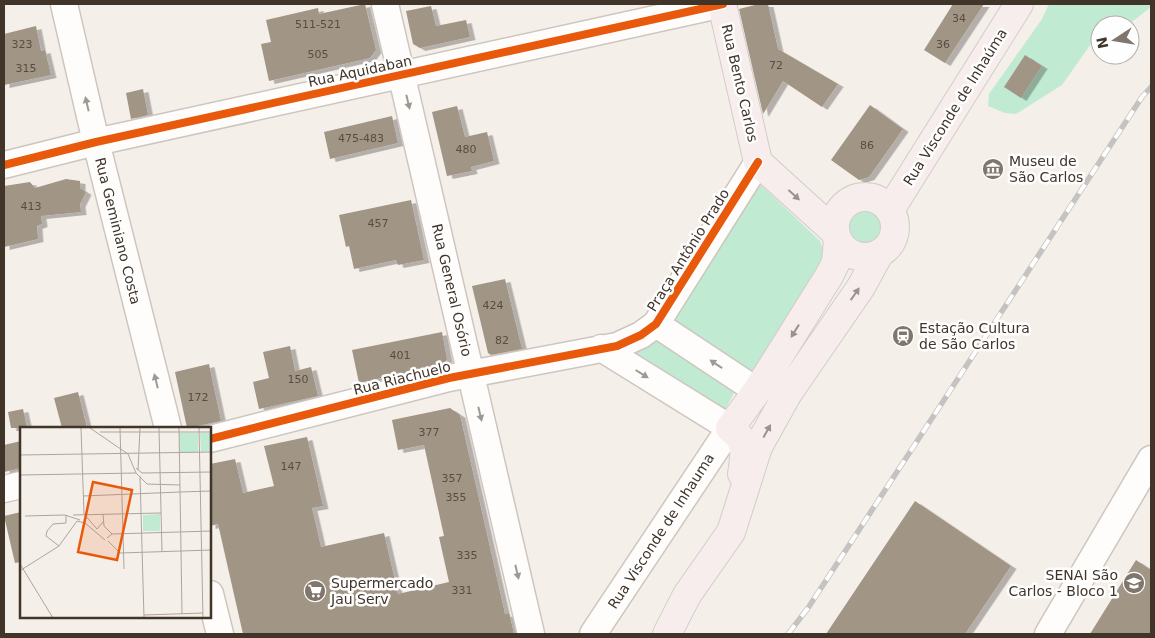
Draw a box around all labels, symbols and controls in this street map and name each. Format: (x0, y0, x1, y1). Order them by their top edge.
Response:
house number: 34 (952, 12, 966, 25)
north arrow (1090, 15, 1140, 65)
house number: 511-521 (295, 18, 341, 31)
street label: Rua Bento Carlos (719, 23, 761, 143)
street label: Rua Visconde de Inhaúma (900, 26, 1010, 188)
text: N (1093, 35, 1111, 50)
house number: 323 (12, 38, 33, 51)
house number: 36 (936, 38, 950, 51)
house number: 505 (308, 48, 329, 61)
street label: Rua Aquidaban (307, 52, 413, 90)
house number: 72 (769, 59, 783, 72)
house number: 315 (16, 62, 37, 75)
one-way arrow (404, 95, 412, 110)
one-way arrow (83, 97, 91, 112)
house number: 475-483 (338, 132, 384, 145)
house number: 86 (860, 139, 874, 152)
house number: 480 (456, 143, 477, 156)
place label: Museu de São Carlos (1009, 153, 1083, 185)
street label: Rua Geminiano Costa (92, 156, 144, 306)
museum icon: Museu de São Carlos (981, 157, 1005, 181)
street label: Praça Antônio Prado (644, 186, 732, 314)
one-way arrow (788, 189, 800, 201)
house number: 413 (21, 200, 42, 213)
house number: 457 (368, 217, 389, 230)
street label: Rua General Osório (429, 222, 475, 358)
one-way arrow (850, 288, 860, 301)
house number: 424 (483, 299, 504, 312)
place label: Estação Cultura de São Carlos (919, 320, 1030, 352)
one-way arrow (790, 324, 799, 337)
station icon: Estação Cultura de São Carlos (891, 324, 915, 348)
house number: 82 (495, 334, 509, 347)
house number: 401 (390, 349, 411, 362)
street label: Rua Riachuelo (352, 358, 452, 398)
one-way arrow (710, 359, 723, 369)
one-way arrow (636, 369, 649, 378)
one-way arrow (152, 373, 160, 388)
house number: 150 (288, 373, 309, 386)
house number: 172 (188, 391, 209, 404)
one-way arrow (476, 407, 484, 422)
one-way arrow (763, 423, 771, 438)
house number: 377 (419, 426, 440, 439)
inset map (20, 427, 211, 618)
street label: Rua Visconde de Inhauma (605, 450, 717, 612)
house number: 147 (281, 460, 302, 473)
house number: 357 (442, 472, 463, 485)
house number: 355 (446, 491, 467, 504)
house number: 335 (457, 549, 478, 562)
one-way arrow (513, 565, 521, 580)
place label: SENAI São Carlos - Bloco 1 (1009, 567, 1118, 599)
school or university icon: SENAI São Carlos - Bloco 1 (1122, 571, 1146, 595)
place label: Supermercado Jau Serv (330, 575, 433, 607)
supermarket icon: Supermercado Jau Serv (303, 579, 327, 603)
house number: 331 (452, 584, 473, 597)

